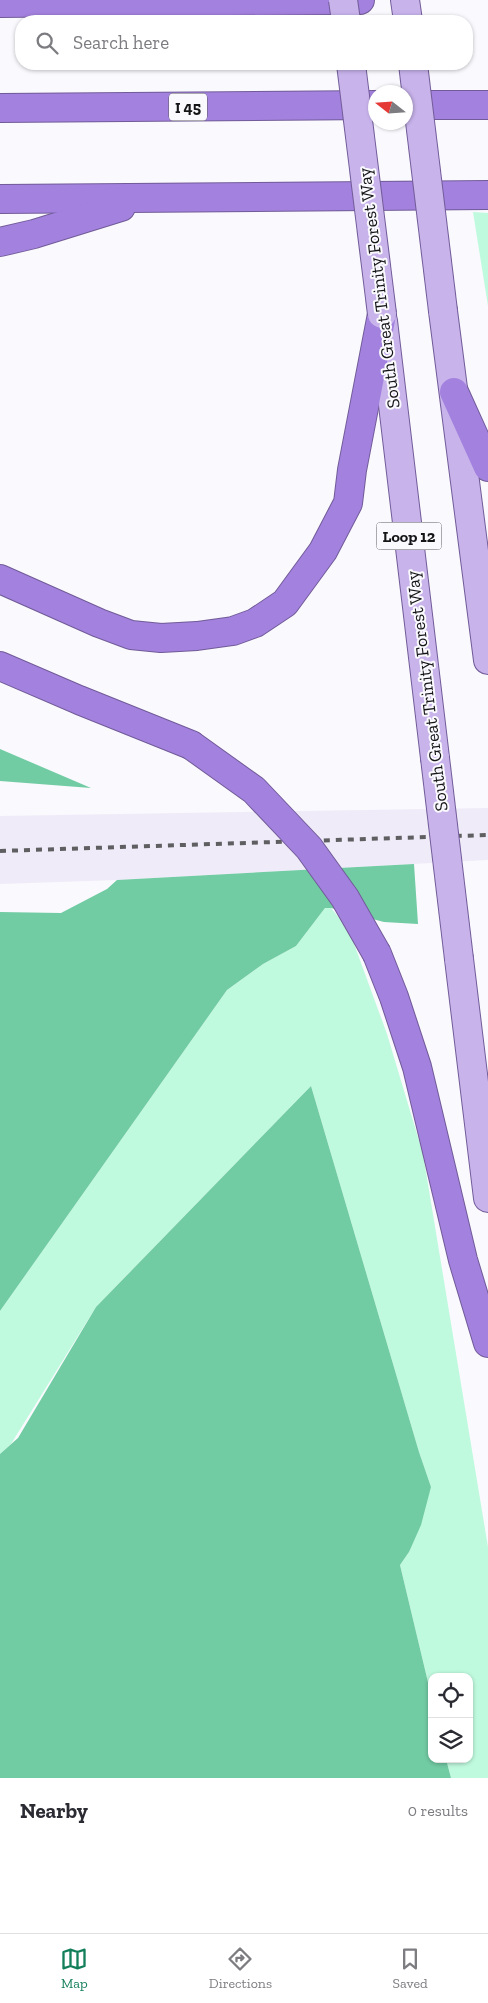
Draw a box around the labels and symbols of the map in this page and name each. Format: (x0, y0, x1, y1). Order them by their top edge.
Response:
north arrow (368, 85, 413, 130)
road number: I 45 (169, 94, 207, 120)
street label: South Great Trinity Forest Way (353, 166, 405, 409)
road number: Loop 12 (376, 522, 442, 550)
street label: South Great Trinity Forest Way (401, 569, 453, 812)

